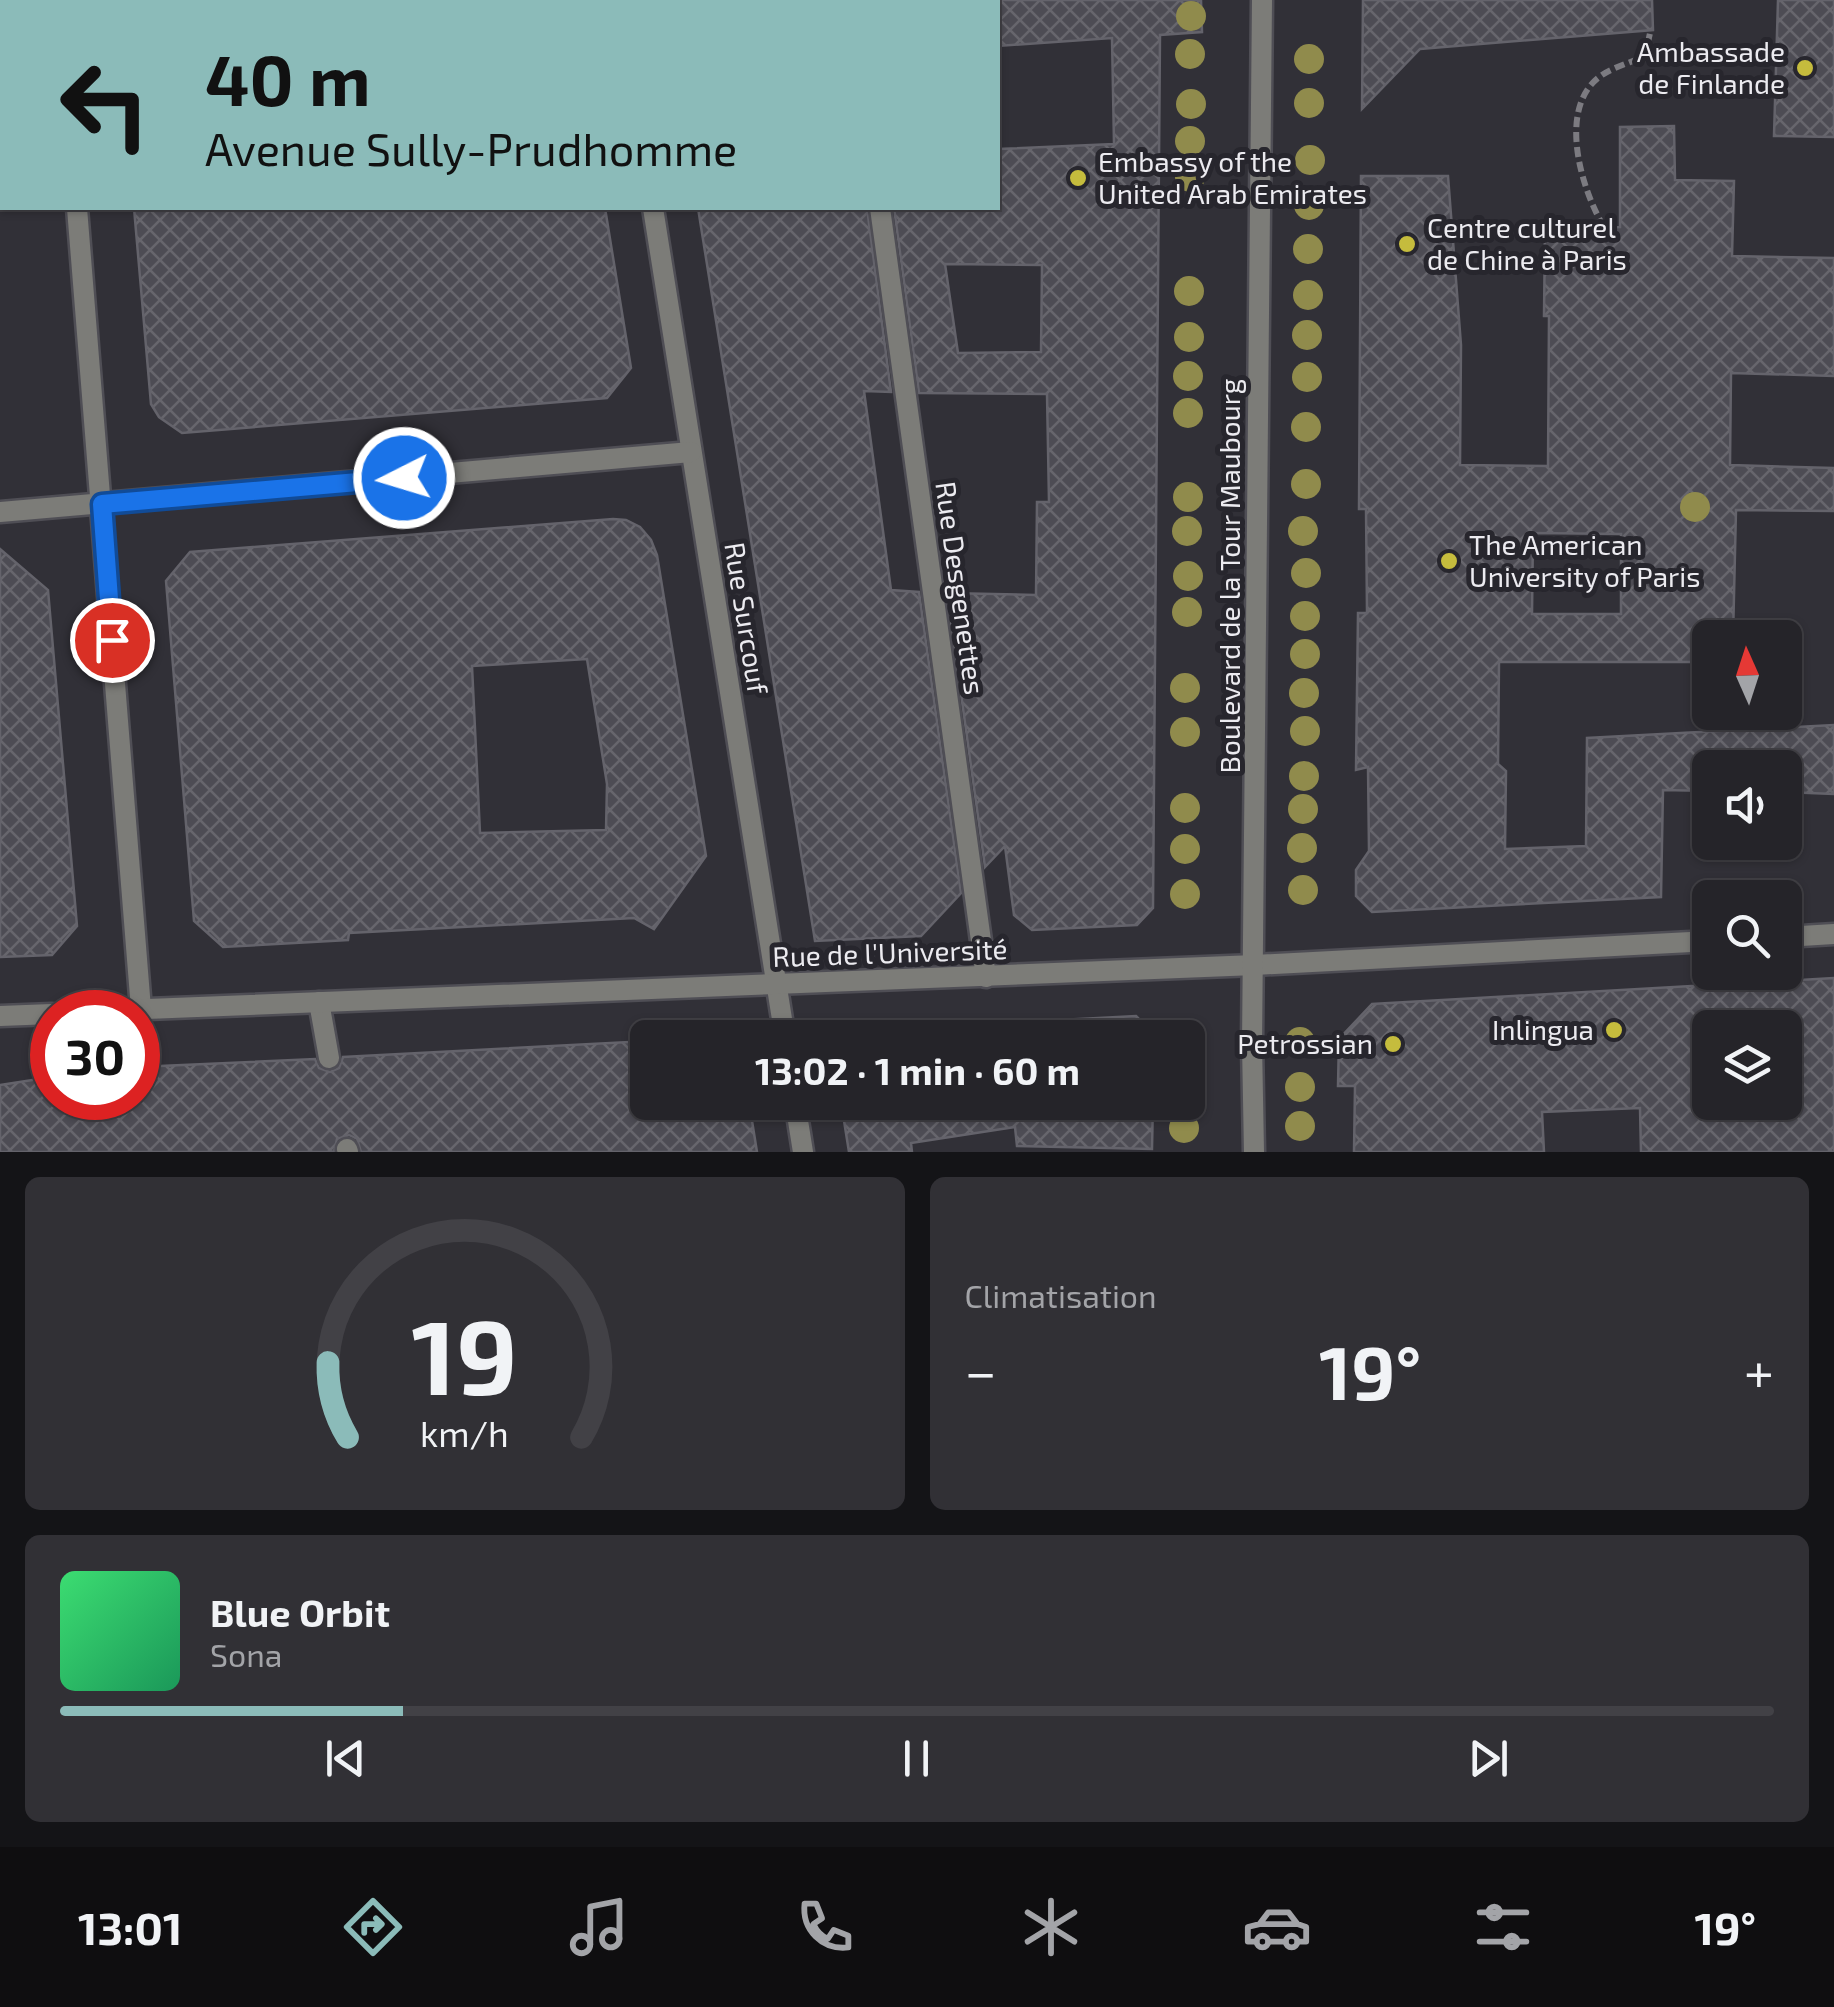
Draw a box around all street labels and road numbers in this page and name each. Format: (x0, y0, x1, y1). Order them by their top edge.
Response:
street label: Boulevard de la Tour Maubourg (1212, 378, 1246, 773)
street label: Rue Desgenettes (929, 479, 993, 697)
street label: Rue Surcouf (718, 540, 776, 697)
street label: Rue de l'Université (772, 931, 1008, 973)

